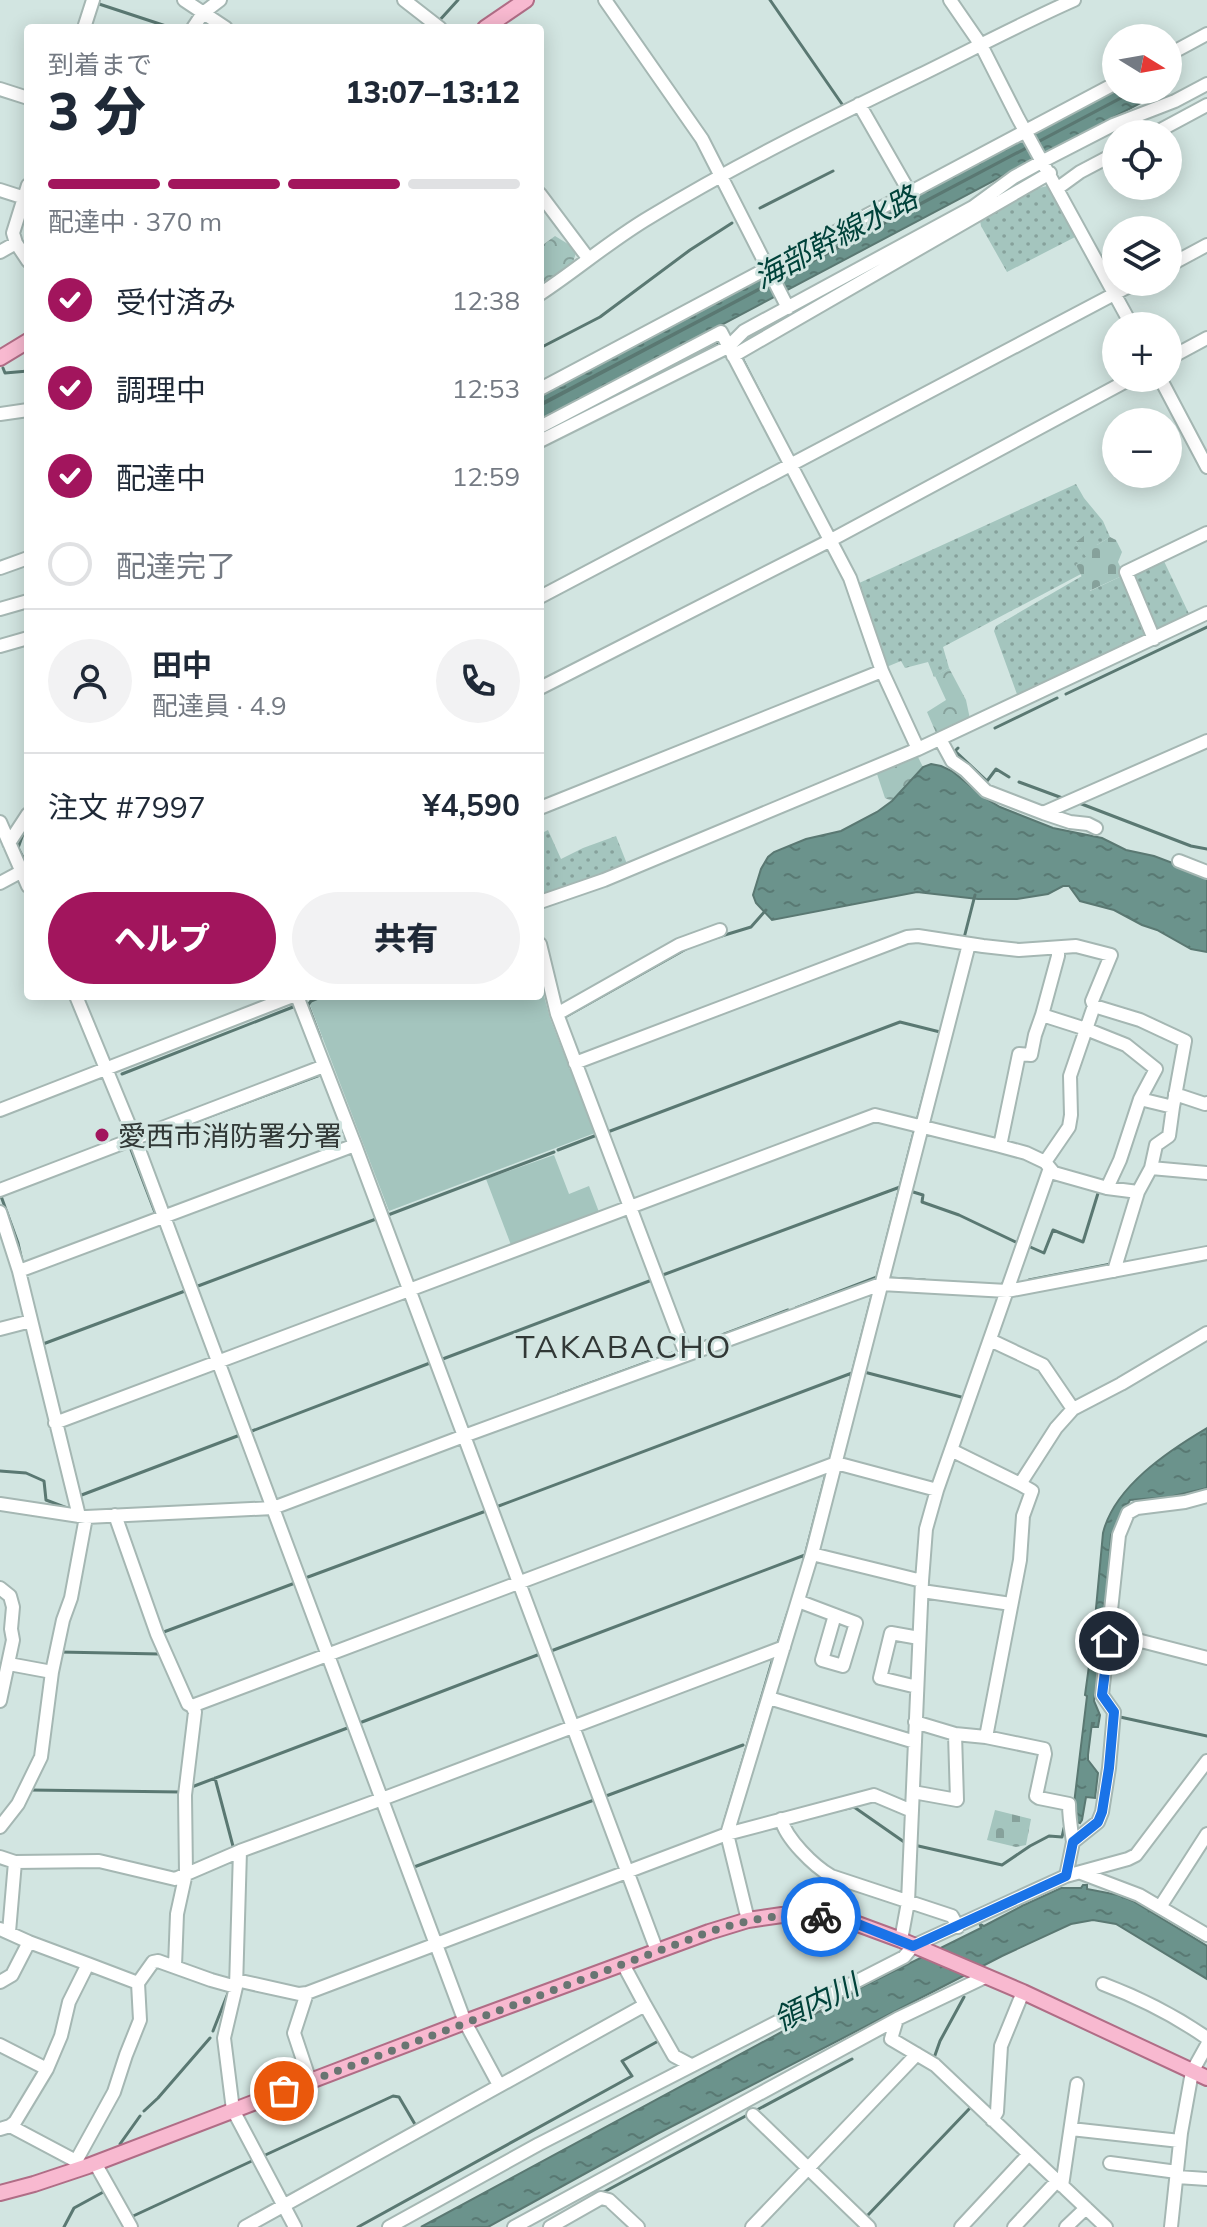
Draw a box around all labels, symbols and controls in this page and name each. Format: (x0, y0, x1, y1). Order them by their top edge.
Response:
north arrow (1102, 24, 1182, 104)
map controls (1102, 24, 1182, 488)
text: 到着まで (48, 48, 152, 81)
text: 13:07–13:12 (345, 73, 520, 111)
text: 3 分 (48, 78, 146, 143)
button: locate (1102, 120, 1182, 200)
water label: 海部幹線水路 (747, 177, 926, 296)
text: 配達中 · 370 m (48, 205, 222, 238)
button: layers (1102, 216, 1182, 296)
icon: check (48, 278, 92, 322)
text: 受付済み (116, 283, 236, 321)
text: 12:38 (452, 284, 520, 317)
button: + (1102, 312, 1182, 392)
icon: check (48, 366, 92, 410)
text: 調理中 (116, 371, 206, 409)
text: 12:53 (452, 372, 520, 405)
button: − (1102, 408, 1182, 488)
icon: check (48, 454, 92, 498)
text: 配達中 (116, 459, 206, 497)
text: 12:59 (452, 460, 520, 493)
text: 配達完了 (116, 547, 236, 585)
button: person (48, 639, 132, 723)
button: phone (436, 639, 520, 723)
text: 田中 (152, 646, 212, 684)
text: 配達員 · 4.9 (152, 689, 287, 722)
text: ¥4,590 (423, 786, 520, 824)
text: 注文 #7997 (48, 788, 206, 826)
button: ヘルプ (48, 892, 276, 984)
button: 共有 (292, 892, 520, 984)
place label: 愛西市消防署分署 (118, 1118, 342, 1153)
marker: 愛西市消防署分署 (93, 1126, 111, 1144)
district label: TAKABACHO (515, 1326, 733, 1366)
pin (1075, 1607, 1143, 1675)
icon: home (1087, 1619, 1131, 1663)
courier (781, 1877, 861, 1957)
icon: bike (799, 1895, 843, 1939)
water label: 領内川 (767, 1964, 867, 2039)
pin (250, 2057, 318, 2125)
icon: bag (262, 2069, 306, 2113)

